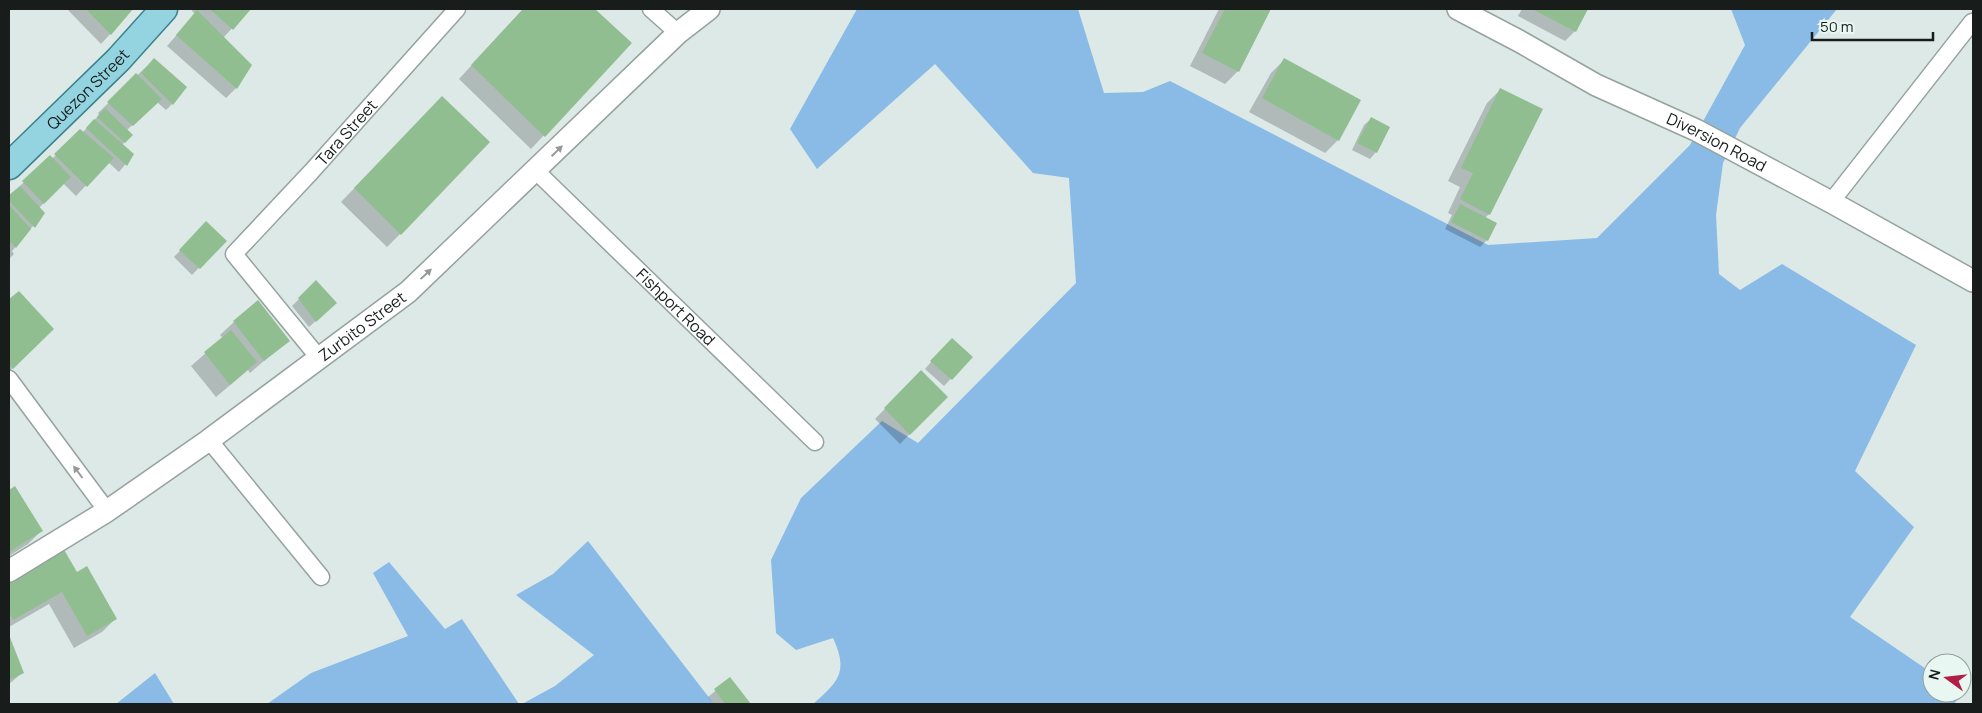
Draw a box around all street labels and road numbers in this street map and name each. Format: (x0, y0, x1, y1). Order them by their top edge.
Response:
street label: Quezon Street (42, 44, 134, 135)
street label: Tara Street (311, 95, 382, 170)
street label: Diversion Road (1663, 107, 1770, 177)
street label: Fishport Road (632, 263, 720, 350)
street label: Zurbito Street (314, 286, 410, 366)

